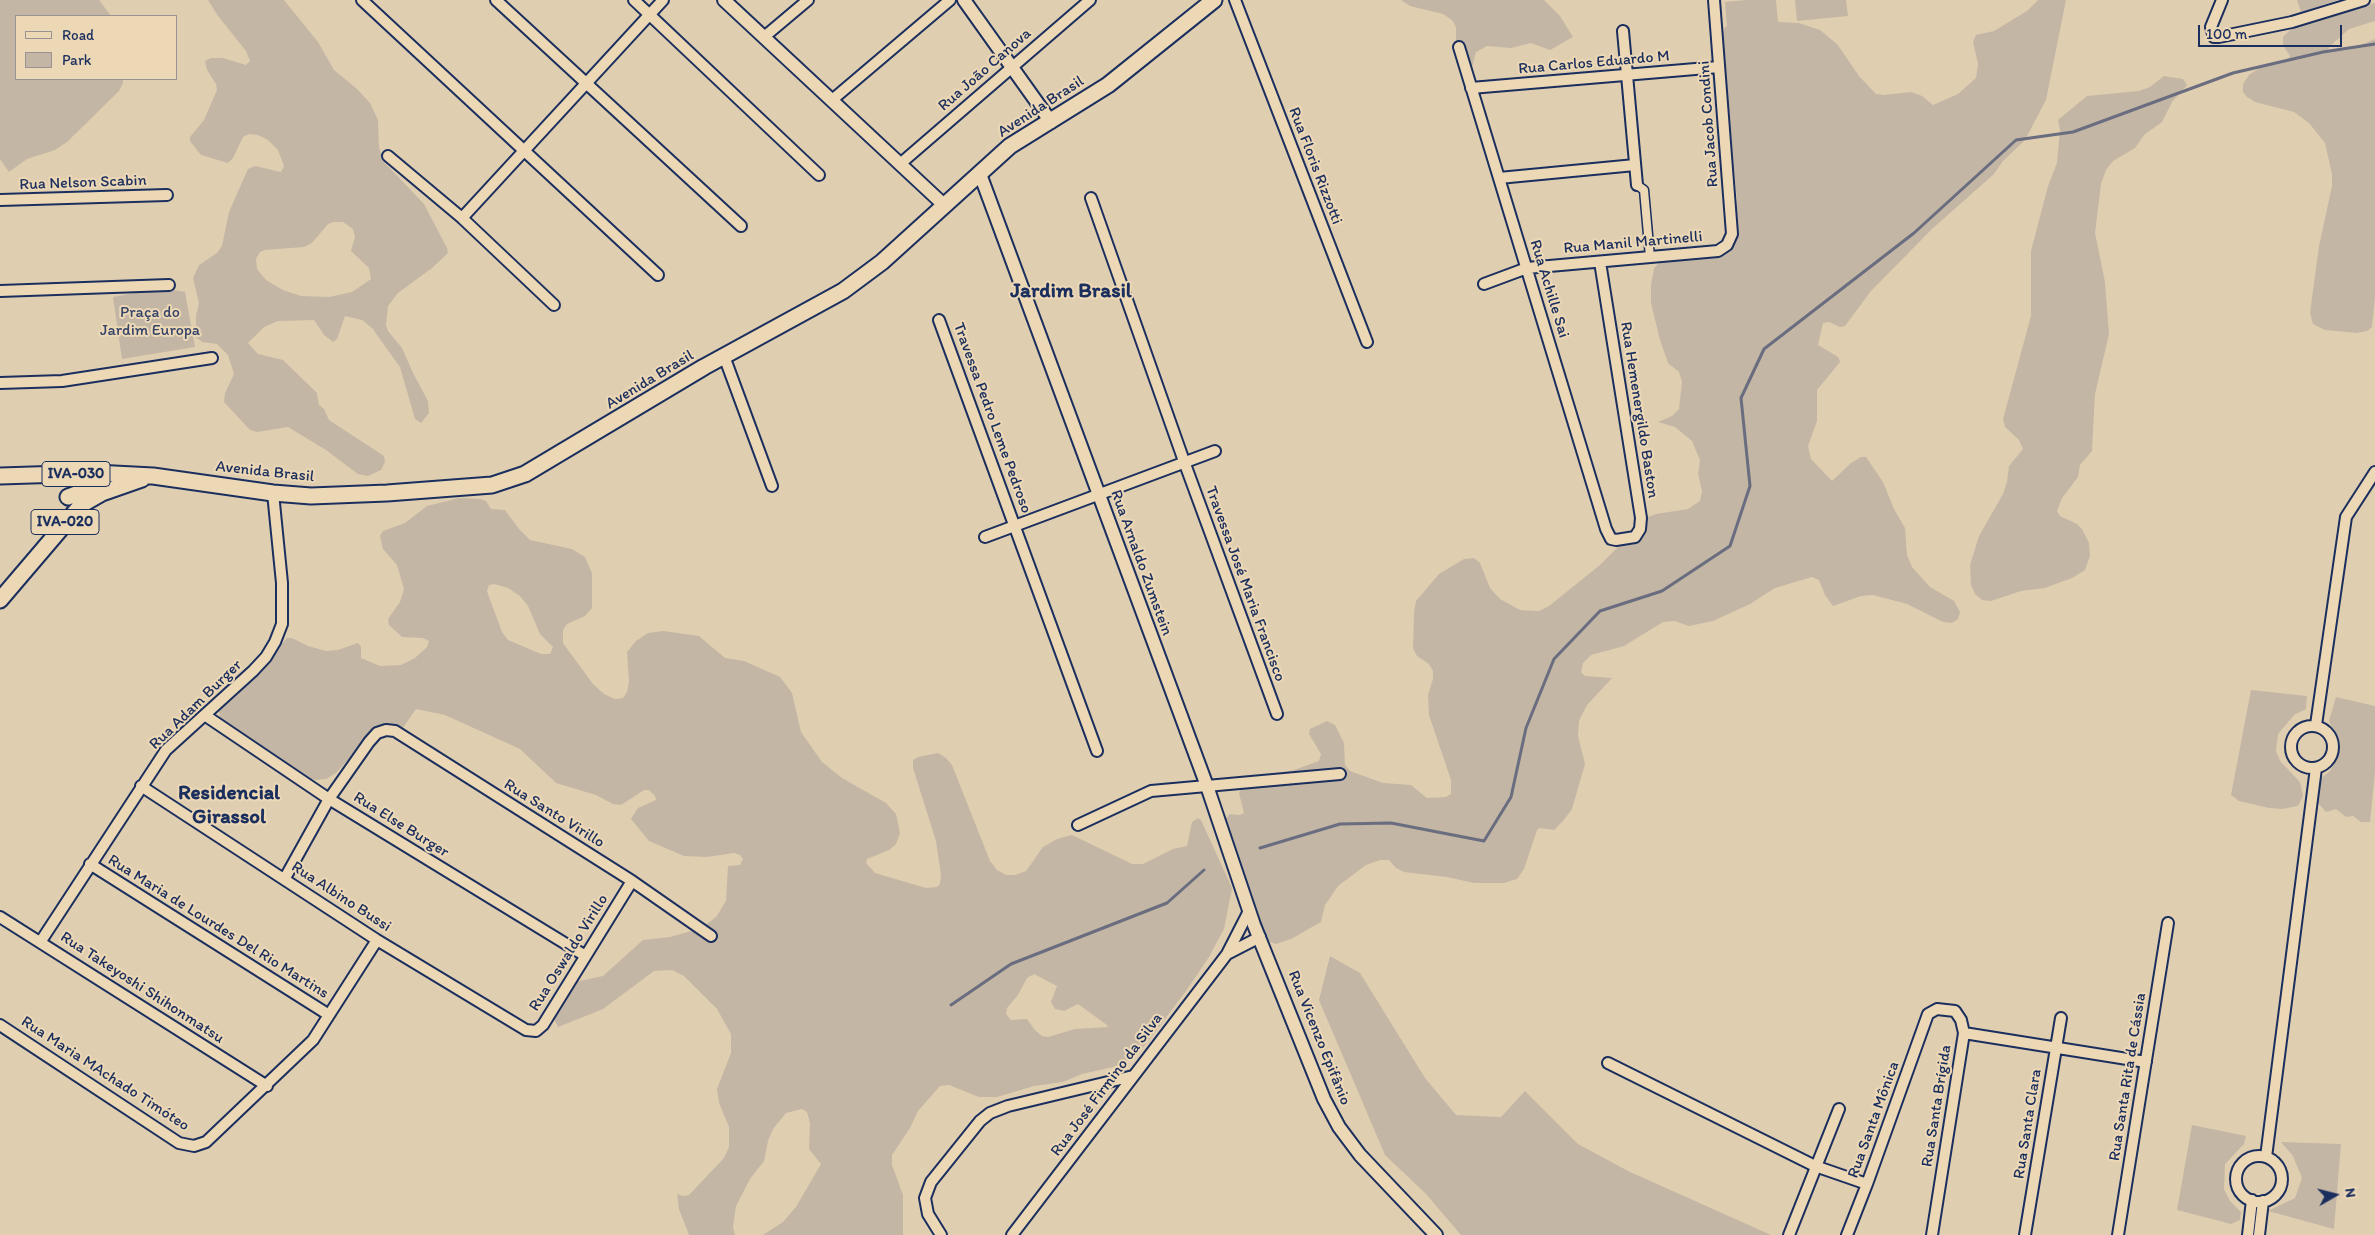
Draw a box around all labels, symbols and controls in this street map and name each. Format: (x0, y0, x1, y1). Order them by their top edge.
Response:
legend (15, 15, 178, 80)
scale bar (2200, 15, 2344, 47)
street label: Rua João Canova (934, 24, 1036, 116)
text: 100 m (2206, 25, 2247, 43)
text: Road (62, 26, 94, 44)
street label: Rua Carlos Eduardo M (1518, 47, 1670, 79)
text: Park (62, 51, 92, 69)
street label: Rua Jacob Condini (1695, 60, 1723, 188)
street label: Avenida Brasil (994, 72, 1088, 142)
street label: Rua Floris Rizzotti (1284, 105, 1346, 227)
street label: Rua Nelson Scabin (19, 171, 147, 195)
street label: Rua Manil Martinelli (1563, 227, 1703, 259)
street label: Rua Achille Sai (1525, 238, 1573, 340)
district label: Jardim Brasil (1010, 279, 1132, 305)
park label: Praça do Jardim Europa (100, 303, 200, 341)
street label: Travessa Pedro Leme Pedroso (949, 320, 1035, 516)
street label: Rua Hemenergildo Baston (1616, 320, 1662, 500)
street label: Avenida Brasil (603, 346, 697, 414)
street label: Avenida Brasil (215, 457, 315, 487)
road number: IVA-030 (42, 462, 110, 486)
street label: Travessa José Maria Francisco (1201, 484, 1289, 684)
street label: Rua Arnaldo Zumstein (1106, 487, 1176, 639)
road number: IVA-020 (31, 510, 99, 534)
street label: Rua Adam Burger (146, 656, 246, 754)
street label: Rua Santo Virillo (500, 775, 608, 853)
district label: Residencial Girassol (178, 781, 280, 831)
street label: Rua Else Burger (350, 788, 452, 862)
street label: Rua Maria de Lourdes Del Rio Martins (104, 851, 332, 1003)
street label: Rua Albino Bussi (287, 857, 395, 937)
street label: Rua Oswaldo Virillo (525, 891, 613, 1015)
street label: Rua Takeyoshi Shihonmatsu (56, 928, 228, 1048)
street label: Rua Vicenzo Epifânio (1283, 968, 1355, 1108)
street label: Rua Santa Rita de Cássia (2105, 992, 2151, 1162)
street label: Rua José Firmino da Silva (1047, 1010, 1167, 1160)
street label: Rua Maria MAchado Timóteo (17, 1012, 193, 1136)
street label: Rua Santa Brígida (1918, 1044, 1956, 1168)
street label: Rua Santa Mônica (1844, 1059, 1904, 1181)
street label: Rua Santa Clara (2010, 1068, 2046, 1180)
north arrow (2310, 1170, 2360, 1220)
text: N (2341, 1187, 2359, 1199)

